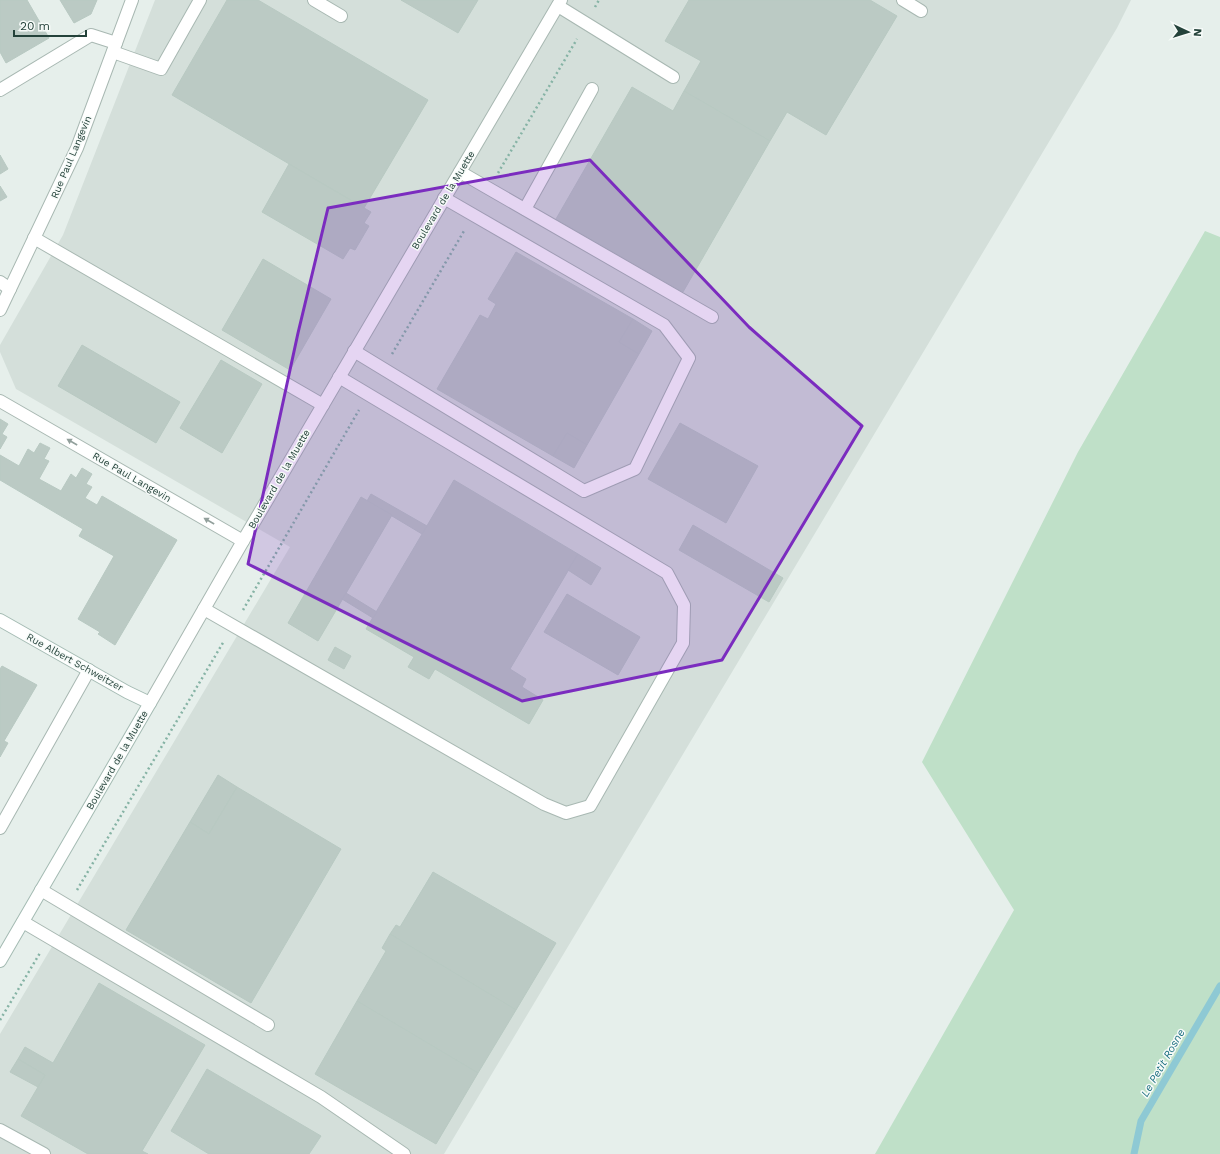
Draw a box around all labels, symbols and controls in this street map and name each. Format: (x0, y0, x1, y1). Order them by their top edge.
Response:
scale bar (14, 12, 86, 38)
north arrow (1168, 12, 1208, 52)
text: 20 m (20, 19, 50, 33)
text: N (1191, 28, 1204, 37)
street label: Rue Paul Langevin (49, 114, 93, 200)
street label: Boulevard de la Muette (409, 149, 477, 251)
street label: Boulevard de la Muette (246, 427, 312, 531)
one-way arrow (66, 439, 78, 446)
street label: Rue Paul Langevin (91, 450, 173, 504)
one-way arrow (203, 518, 215, 525)
street label: Rue Albert Schweitzer (25, 631, 125, 693)
street label: Boulevard de la Muette (84, 708, 150, 812)
water label: Le Petit Rosne (1138, 1027, 1188, 1099)

